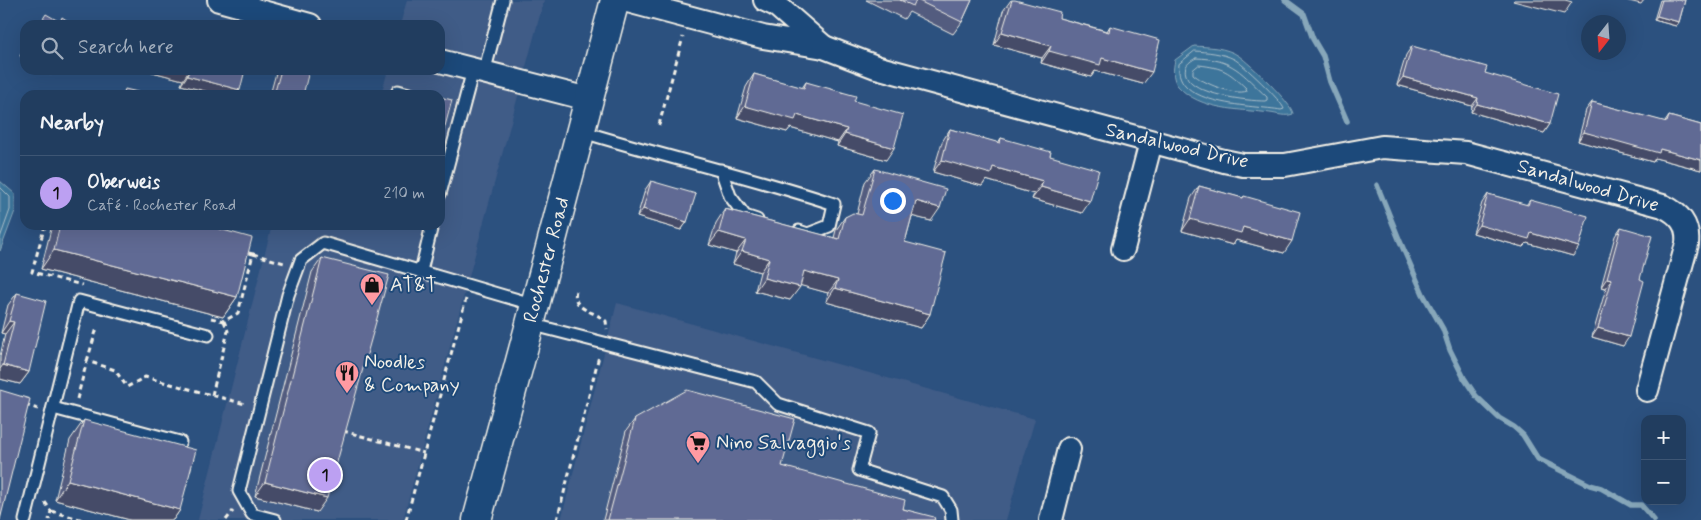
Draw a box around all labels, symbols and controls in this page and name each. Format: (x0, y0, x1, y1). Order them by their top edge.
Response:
north arrow (1581, 15, 1626, 60)
search box (20, 20, 445, 75)
icon: search (38, 34, 66, 62)
text: Search here (78, 35, 174, 60)
text: Nearby (40, 109, 104, 137)
street label: Sandalwood Drive (1103, 116, 1251, 176)
street label: Sandalwood Drive (1514, 153, 1662, 219)
text: Oberweis (87, 170, 160, 195)
text: 1 (52, 183, 60, 204)
text: 210 m (384, 183, 425, 204)
your location (880, 188, 906, 214)
street label: Rochester Road (517, 194, 577, 326)
text: Café · Rochester Road (87, 195, 236, 216)
shop icon: AT&T (359, 272, 385, 306)
place label: AT&T (390, 272, 437, 299)
place label: Noodles & Company (364, 349, 460, 399)
restaurant icon: Noodles & Company (334, 360, 360, 394)
map controls (1641, 415, 1686, 505)
button: + (1641, 415, 1686, 460)
supermarket icon: Nino Salvaggio's (685, 430, 711, 464)
place label: Nino Salvaggio's (716, 430, 851, 458)
pin: 1 (309, 456, 341, 494)
button: − (1641, 460, 1686, 505)

